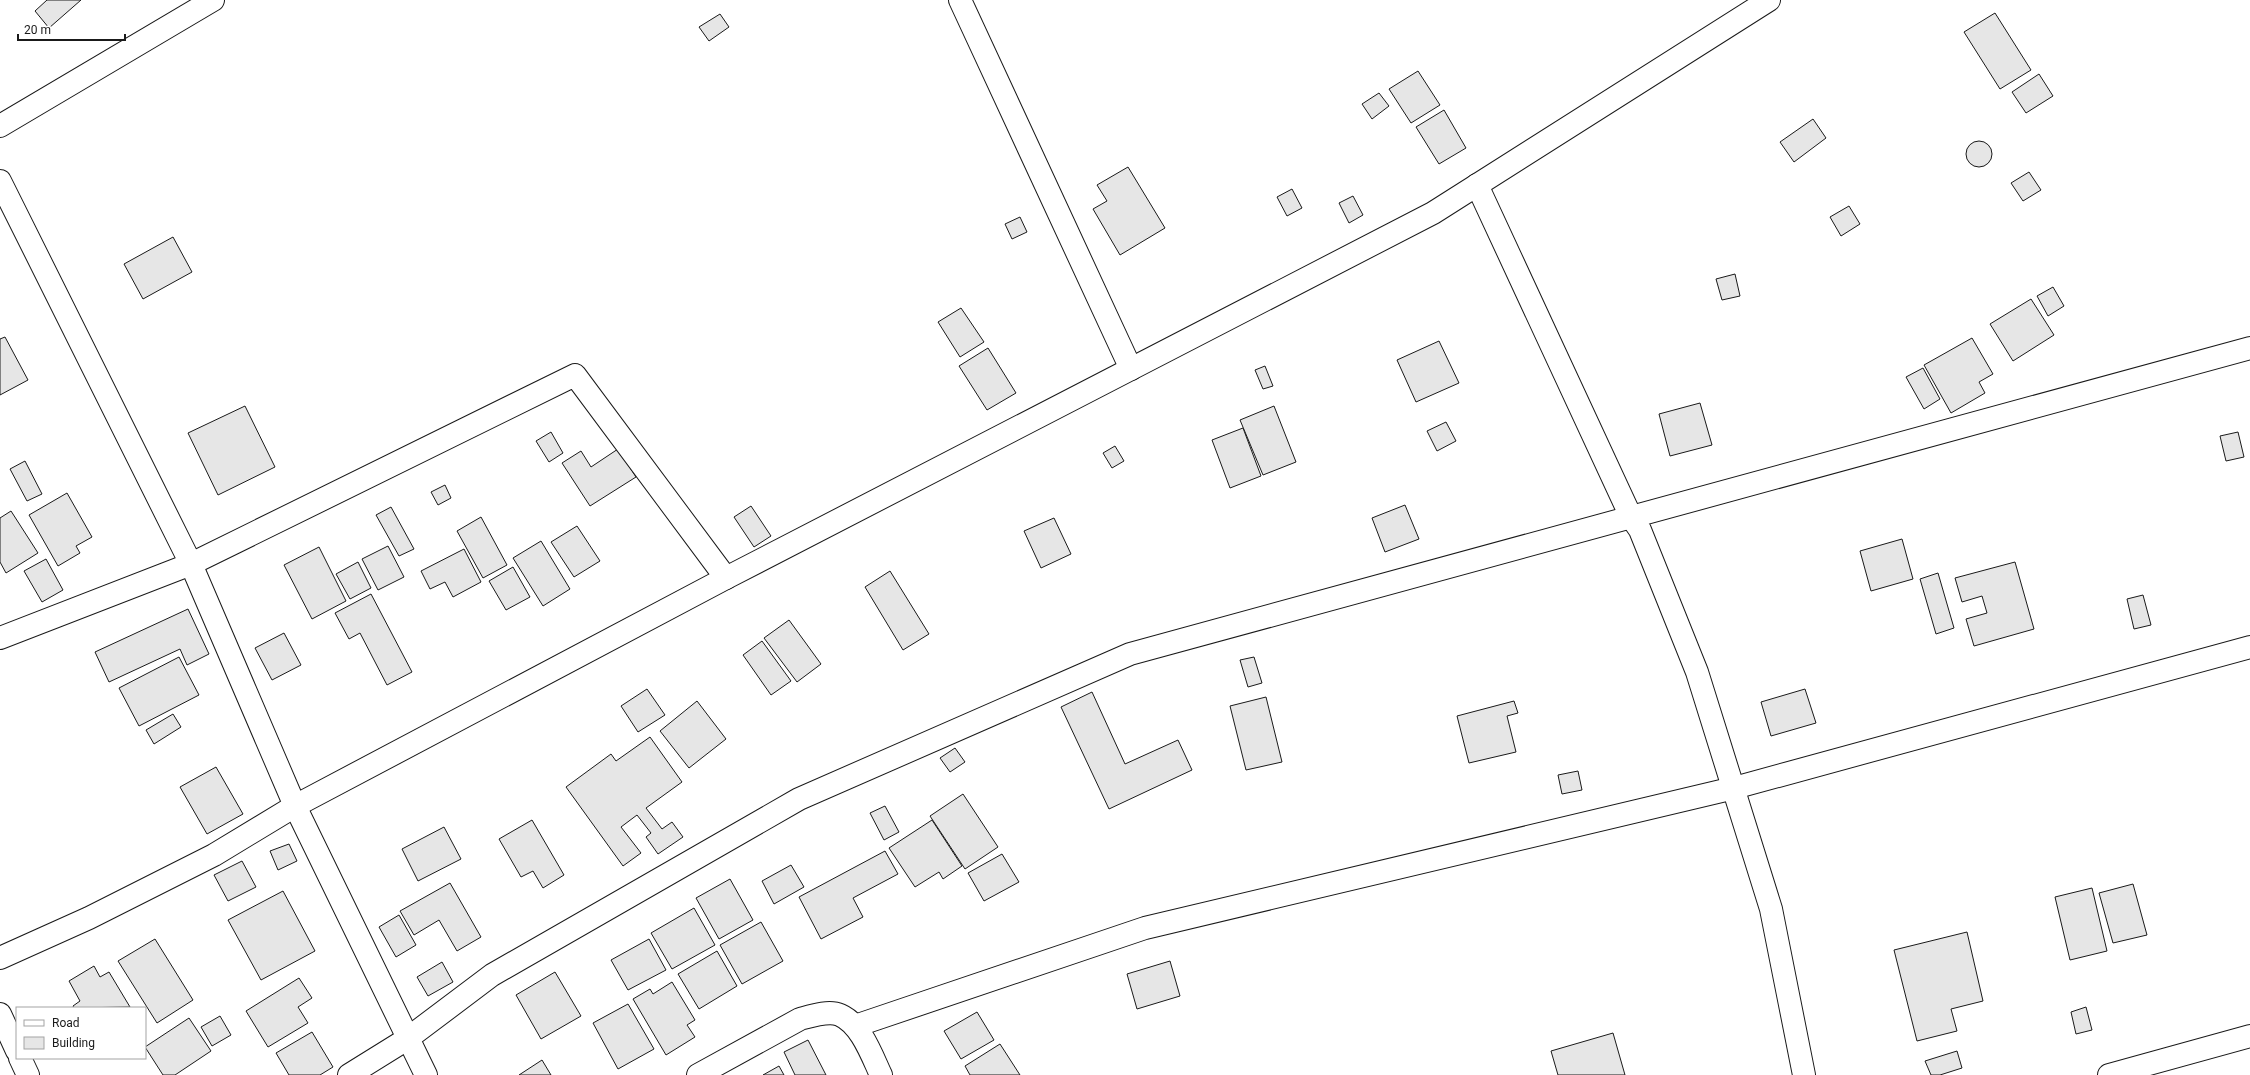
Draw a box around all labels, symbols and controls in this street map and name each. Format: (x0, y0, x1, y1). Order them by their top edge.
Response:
scale bar (18, 16, 125, 42)
text: 20 m (24, 23, 51, 37)
legend (16, 1007, 146, 1059)
text: Road (52, 1016, 80, 1030)
text: Building (52, 1036, 95, 1050)

